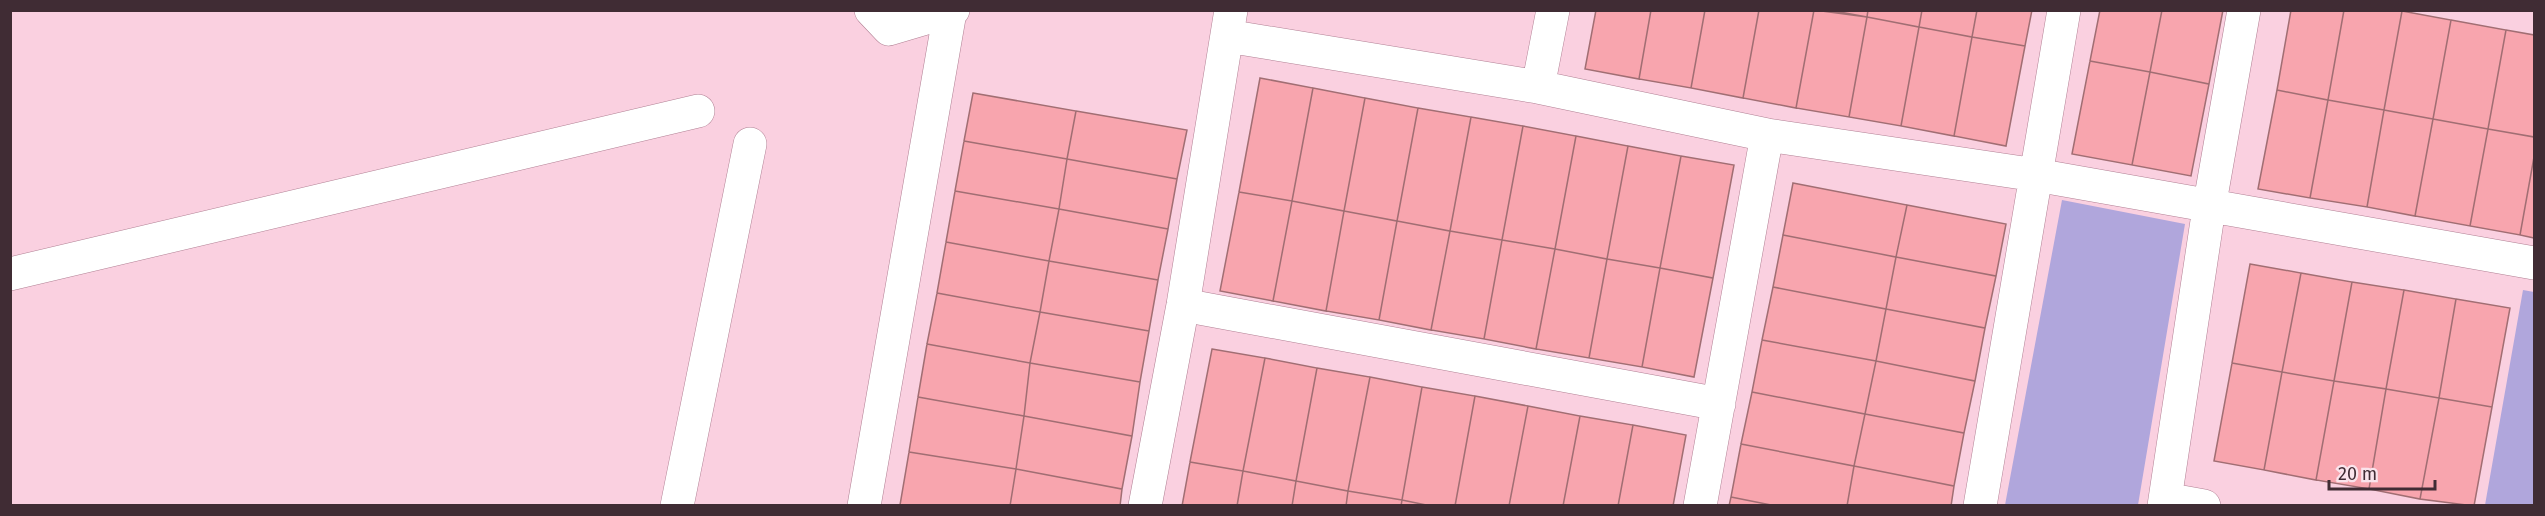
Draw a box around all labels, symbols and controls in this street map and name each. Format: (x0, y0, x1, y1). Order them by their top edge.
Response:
scale bar (2329, 453, 2436, 491)
text: 20 m (2338, 463, 2377, 485)

